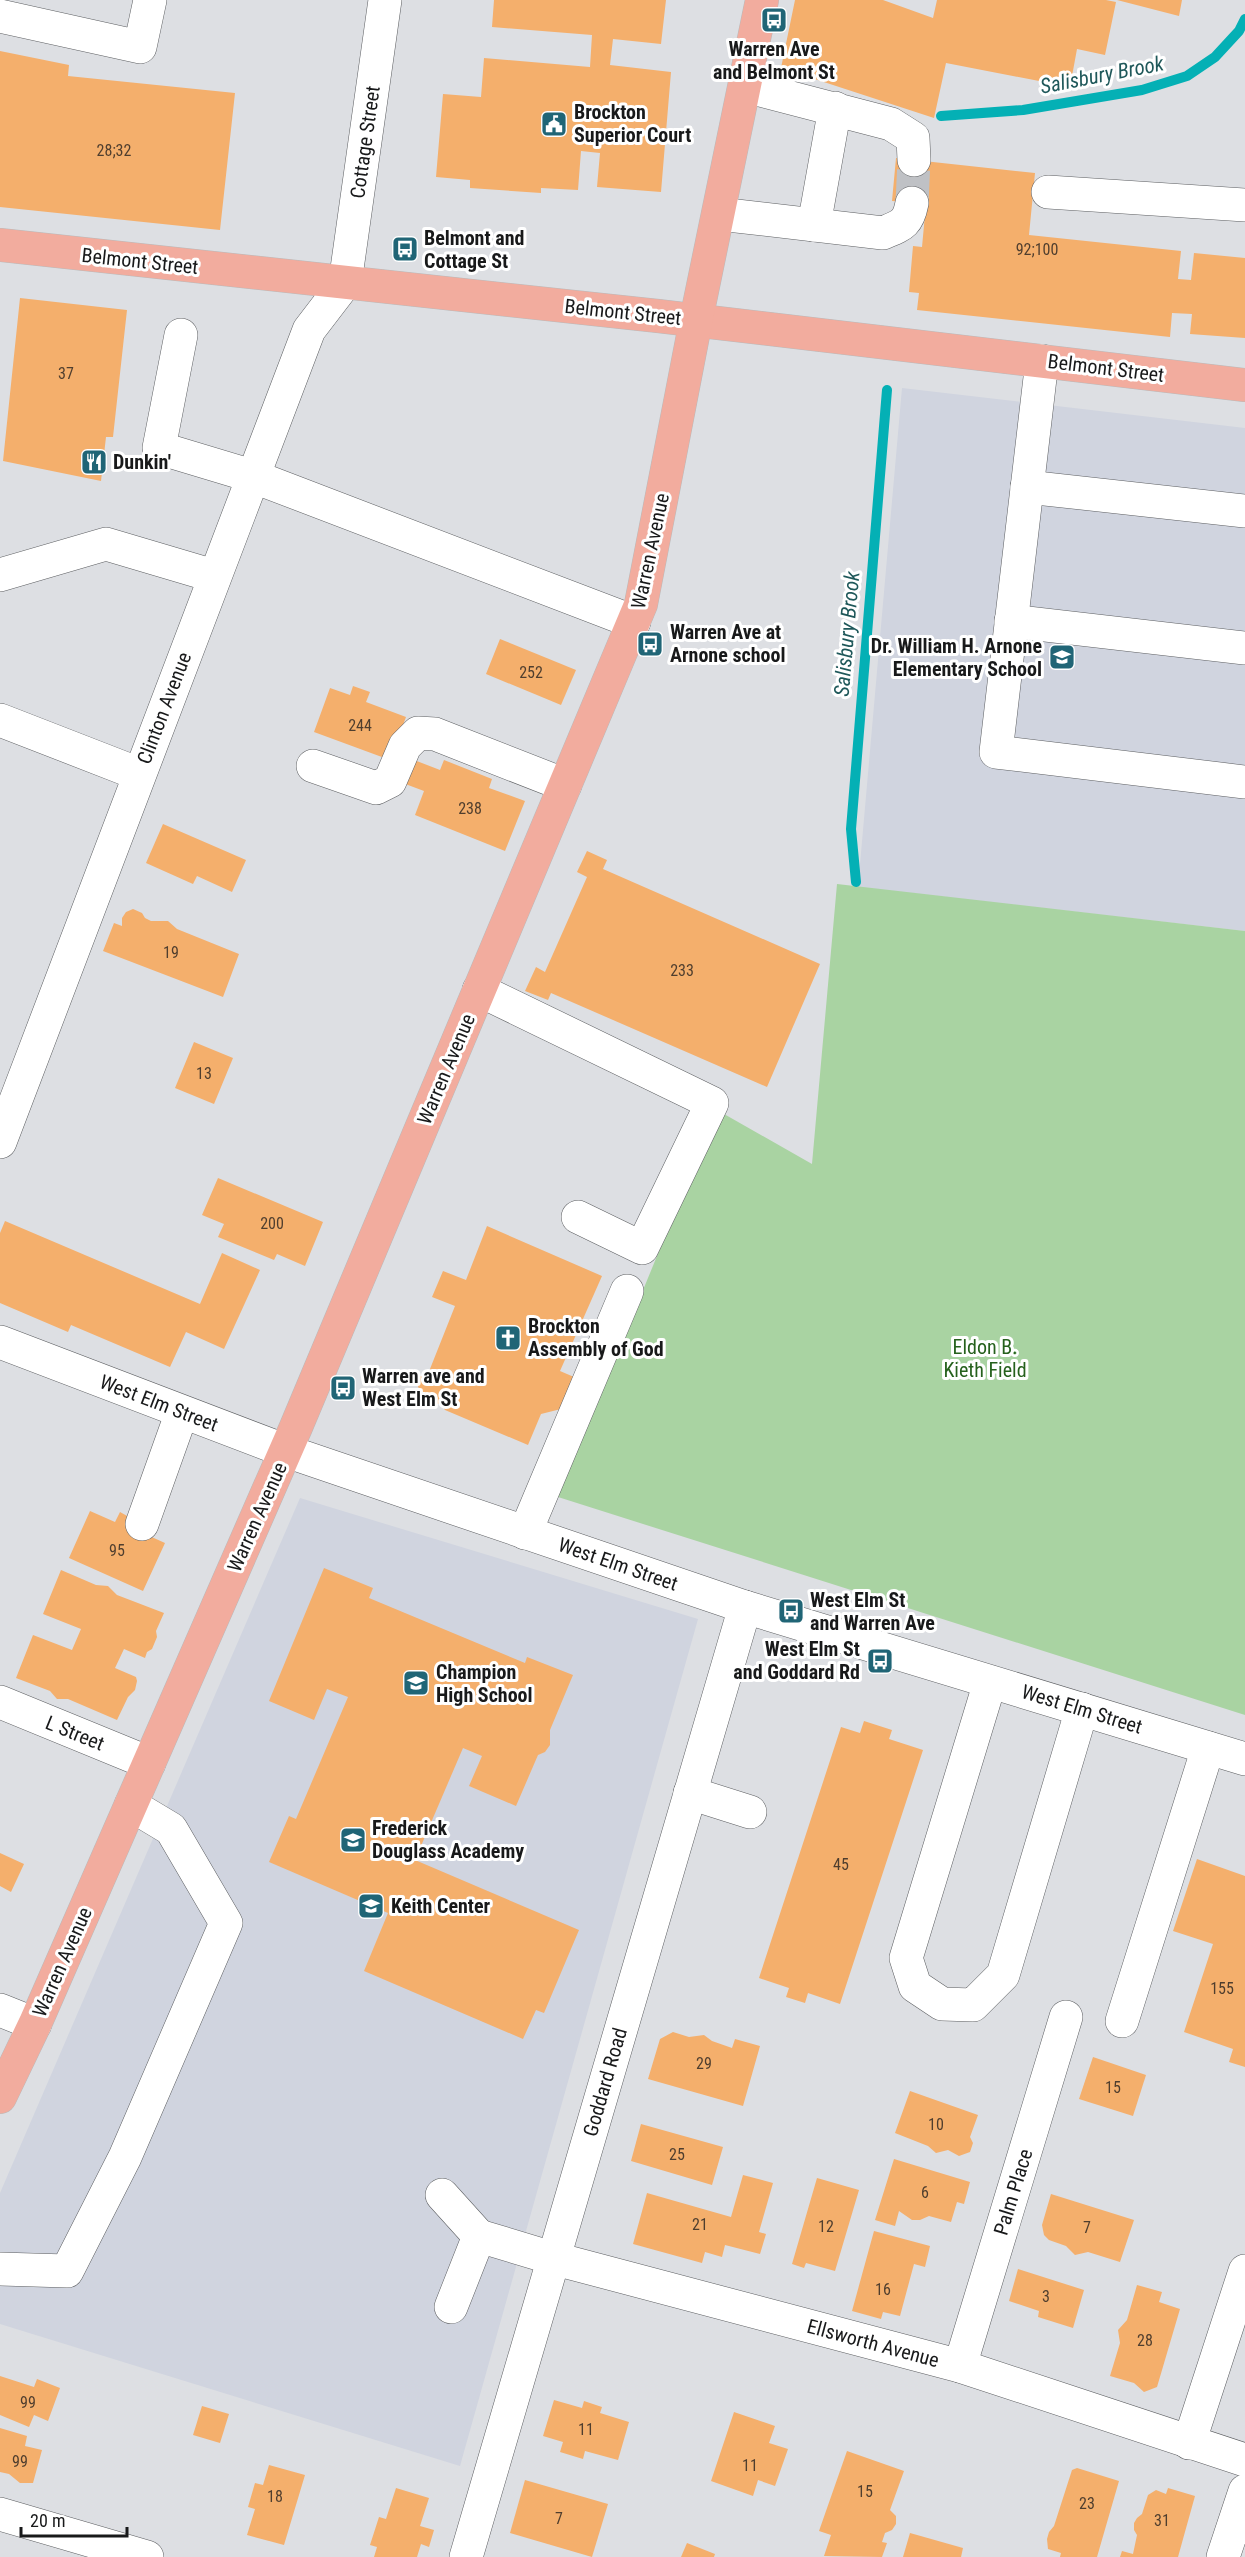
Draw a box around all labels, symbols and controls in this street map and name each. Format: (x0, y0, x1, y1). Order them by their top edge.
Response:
bus stop icon: Warren Ave and Belmont St (759, 5, 789, 35)
place label: Warren Ave and Belmont St (713, 37, 835, 84)
water label: Salisbury Brook (1038, 51, 1167, 99)
street label: Cottage Street (345, 84, 385, 200)
place label: Brockton Superior Court (574, 100, 691, 147)
public building icon: Brockton Superior Court (539, 109, 569, 139)
house number: 28;32 (97, 141, 132, 160)
place label: Belmont and Cottage St (424, 226, 524, 273)
bus stop icon: Belmont and Cottage St (390, 234, 420, 264)
house number: 92;100 (1016, 240, 1058, 259)
street label: Belmont Street (81, 243, 200, 279)
street label: Belmont Street (564, 294, 683, 330)
street label: Belmont Street (1046, 349, 1166, 387)
house number: 37 (58, 364, 74, 383)
restaurant icon: Dunkin' (79, 447, 109, 477)
place label: Dunkin' (113, 450, 171, 474)
street label: Warren Avenue (626, 491, 674, 611)
water label: Salisbury Brook (830, 570, 864, 697)
place label: Warren Ave at Arnone school (670, 620, 785, 667)
bus stop icon: Warren Ave at Arnone school (635, 629, 665, 659)
place label: Dr. William H. Arnone Elementary School (871, 634, 1042, 681)
school or university icon: Dr. William H. Arnone Elementary School (1047, 642, 1077, 672)
street label: Clinton Avenue (132, 649, 196, 767)
house number: 252 (519, 663, 543, 682)
house number: 244 (348, 716, 372, 735)
house number: 238 (458, 799, 482, 818)
house number: 19 (163, 943, 179, 962)
house number: 233 (670, 961, 694, 980)
street label: Warren Avenue (412, 1010, 480, 1128)
house number: 13 (196, 1064, 212, 1083)
house number: 200 (260, 1214, 284, 1233)
place label: Brockton Assembly of God (528, 1314, 664, 1361)
church icon: Brockton Assembly of God (493, 1323, 523, 1353)
park label: Eldon B. Kieth Field (943, 1335, 1027, 1382)
place label: Warren ave and West Elm St (362, 1364, 485, 1411)
street label: West Elm Street (96, 1369, 222, 1437)
bus stop icon: Warren ave and West Elm St (328, 1373, 358, 1403)
street label: Warren Avenue (222, 1458, 292, 1576)
street label: West Elm Street (555, 1532, 681, 1596)
house number: 95 (109, 1541, 125, 1560)
place label: West Elm St and Warren Ave (810, 1588, 935, 1635)
bus stop icon: West Elm St and Warren Ave (776, 1596, 806, 1626)
place label: West Elm St and Goddard Rd (733, 1637, 860, 1684)
bus stop icon: West Elm St and Goddard Rd (865, 1646, 895, 1676)
place label: Champion High School (436, 1660, 533, 1707)
school or university icon: Champion High School (401, 1668, 431, 1698)
street label: West Elm Street (1019, 1679, 1145, 1739)
street label: L Street (42, 1710, 108, 1756)
place label: Frederick Douglass Academy (372, 1816, 524, 1863)
school or university icon: Frederick Douglass Academy (338, 1825, 368, 1855)
house number: 45 (833, 1855, 849, 1874)
school or university icon: Keith Center (356, 1891, 386, 1921)
place label: Keith Center (391, 1894, 491, 1918)
street label: Warren Avenue (27, 1903, 97, 2021)
house number: 155 (1210, 1979, 1234, 1998)
street label: Goddard Road (578, 2025, 632, 2139)
house number: 29 (696, 2054, 712, 2073)
house number: 15 (1105, 2078, 1121, 2097)
house number: 10 (928, 2115, 944, 2134)
house number: 25 (669, 2145, 685, 2164)
street label: Palm Place (989, 2146, 1037, 2238)
house number: 6 (921, 2183, 929, 2202)
house number: 21 (692, 2215, 708, 2234)
house number: 12 (818, 2217, 834, 2236)
house number: 7 (1083, 2218, 1091, 2237)
house number: 16 (875, 2280, 891, 2299)
house number: 3 (1042, 2287, 1050, 2306)
street label: Ellsworth Avenue (804, 2314, 942, 2372)
house number: 28 (1137, 2331, 1153, 2350)
house number: 99 (20, 2393, 36, 2412)
house number: 11 (578, 2420, 594, 2439)
house number: 99 (12, 2452, 28, 2471)
house number: 11 (742, 2456, 758, 2475)
house number: 15 (857, 2482, 873, 2501)
house number: 18 (267, 2487, 283, 2506)
house number: 23 (1079, 2494, 1095, 2513)
scale bar (21, 2500, 128, 2538)
house number: 7 (555, 2509, 563, 2528)
text: 20 m (30, 2510, 65, 2531)
house number: 31 (1154, 2511, 1170, 2530)

